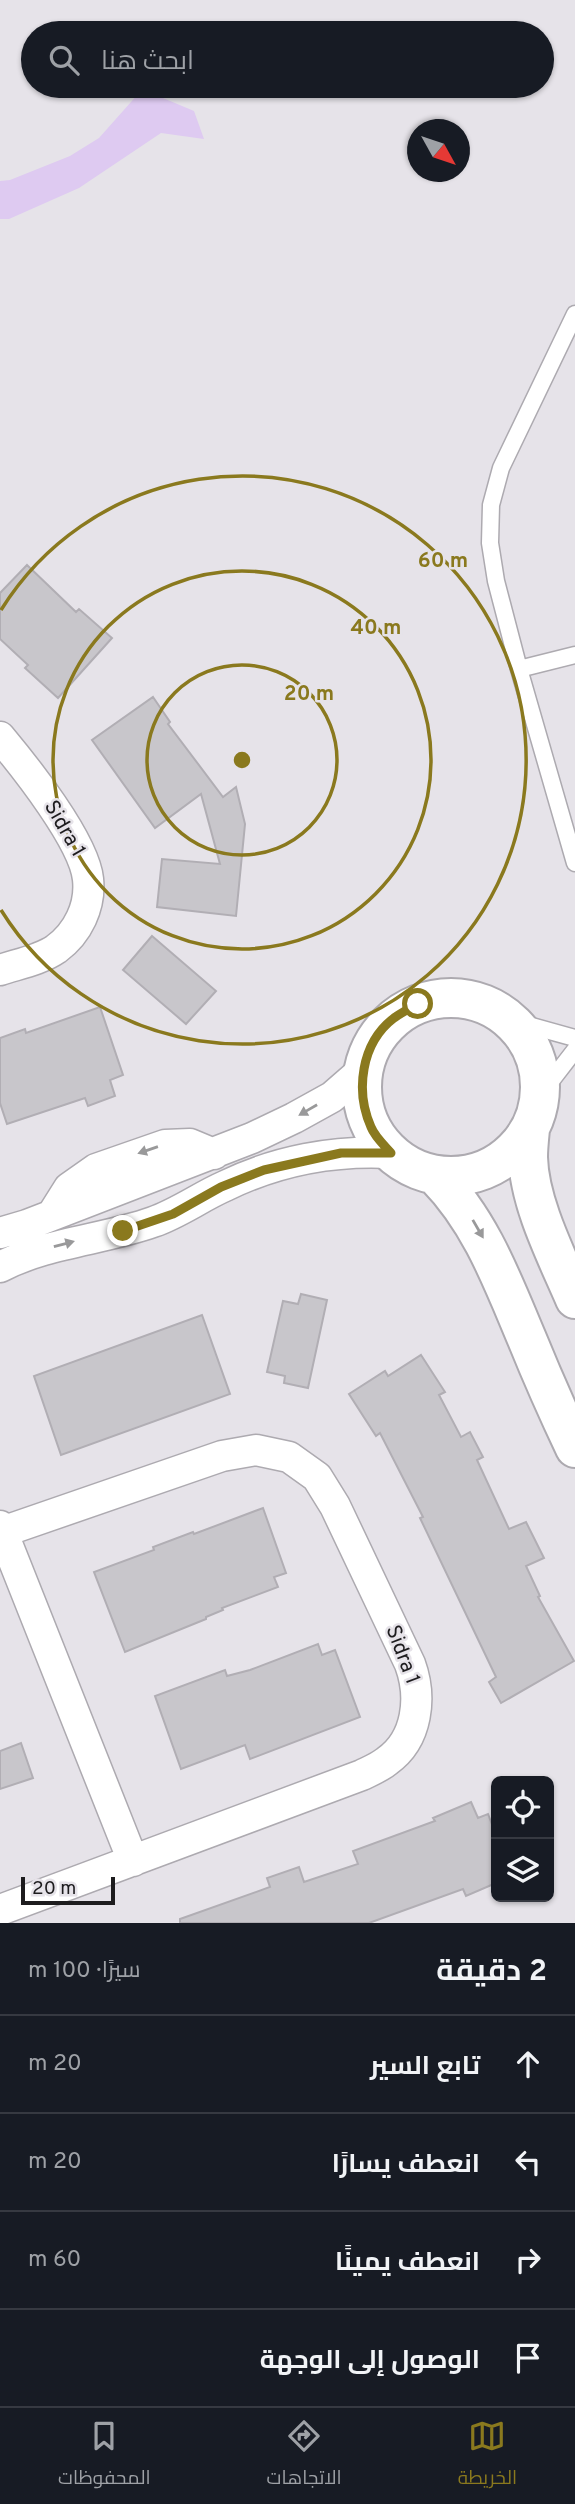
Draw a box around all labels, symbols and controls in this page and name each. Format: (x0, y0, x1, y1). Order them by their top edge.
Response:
search box (21, 21, 554, 98)
icon: search (45, 41, 83, 79)
text: ابحث هنا (101, 46, 194, 79)
north arrow (407, 119, 470, 182)
text: 60 m (418, 548, 468, 575)
text: 40 m (351, 615, 401, 642)
text: 20 m (284, 681, 334, 708)
centre of rings (230, 748, 254, 772)
street label: Sidra 1 (37, 796, 91, 862)
route start (402, 988, 433, 1019)
one-way arrow (299, 1104, 318, 1116)
one-way arrow (138, 1145, 159, 1156)
route end (107, 1215, 138, 1246)
one-way arrow (472, 1219, 484, 1239)
one-way arrow (53, 1238, 75, 1249)
street label: Sidra 1 (378, 1622, 426, 1688)
map controls (491, 1776, 554, 1902)
button: locate (491, 1776, 554, 1839)
button: layers (491, 1839, 554, 1902)
scale bar (21, 1874, 116, 1906)
text: 20 m (32, 1877, 76, 1901)
text: 2 دقيقة (436, 1954, 547, 1991)
text: سيرًا · 100 m (28, 1957, 141, 1986)
icon: ahead (509, 2045, 547, 2083)
text: 20 m (28, 2050, 82, 2079)
text: تابع السير (370, 2051, 480, 2084)
icon: left (509, 2143, 547, 2181)
text: 20 m (28, 2148, 82, 2177)
text: انعطف يسارًا (332, 2149, 480, 2182)
icon: right (509, 2241, 547, 2279)
text: 60 m (28, 2246, 81, 2275)
text: انعطف يمينًا (335, 2247, 480, 2280)
icon: arrive (509, 2339, 547, 2377)
text: الوصول إلى الوجهة (260, 2345, 480, 2378)
tab: المحفوظات (58, 2417, 151, 2495)
tab: الاتجاهات (266, 2417, 342, 2495)
tab: الخريطة (458, 2417, 517, 2495)

